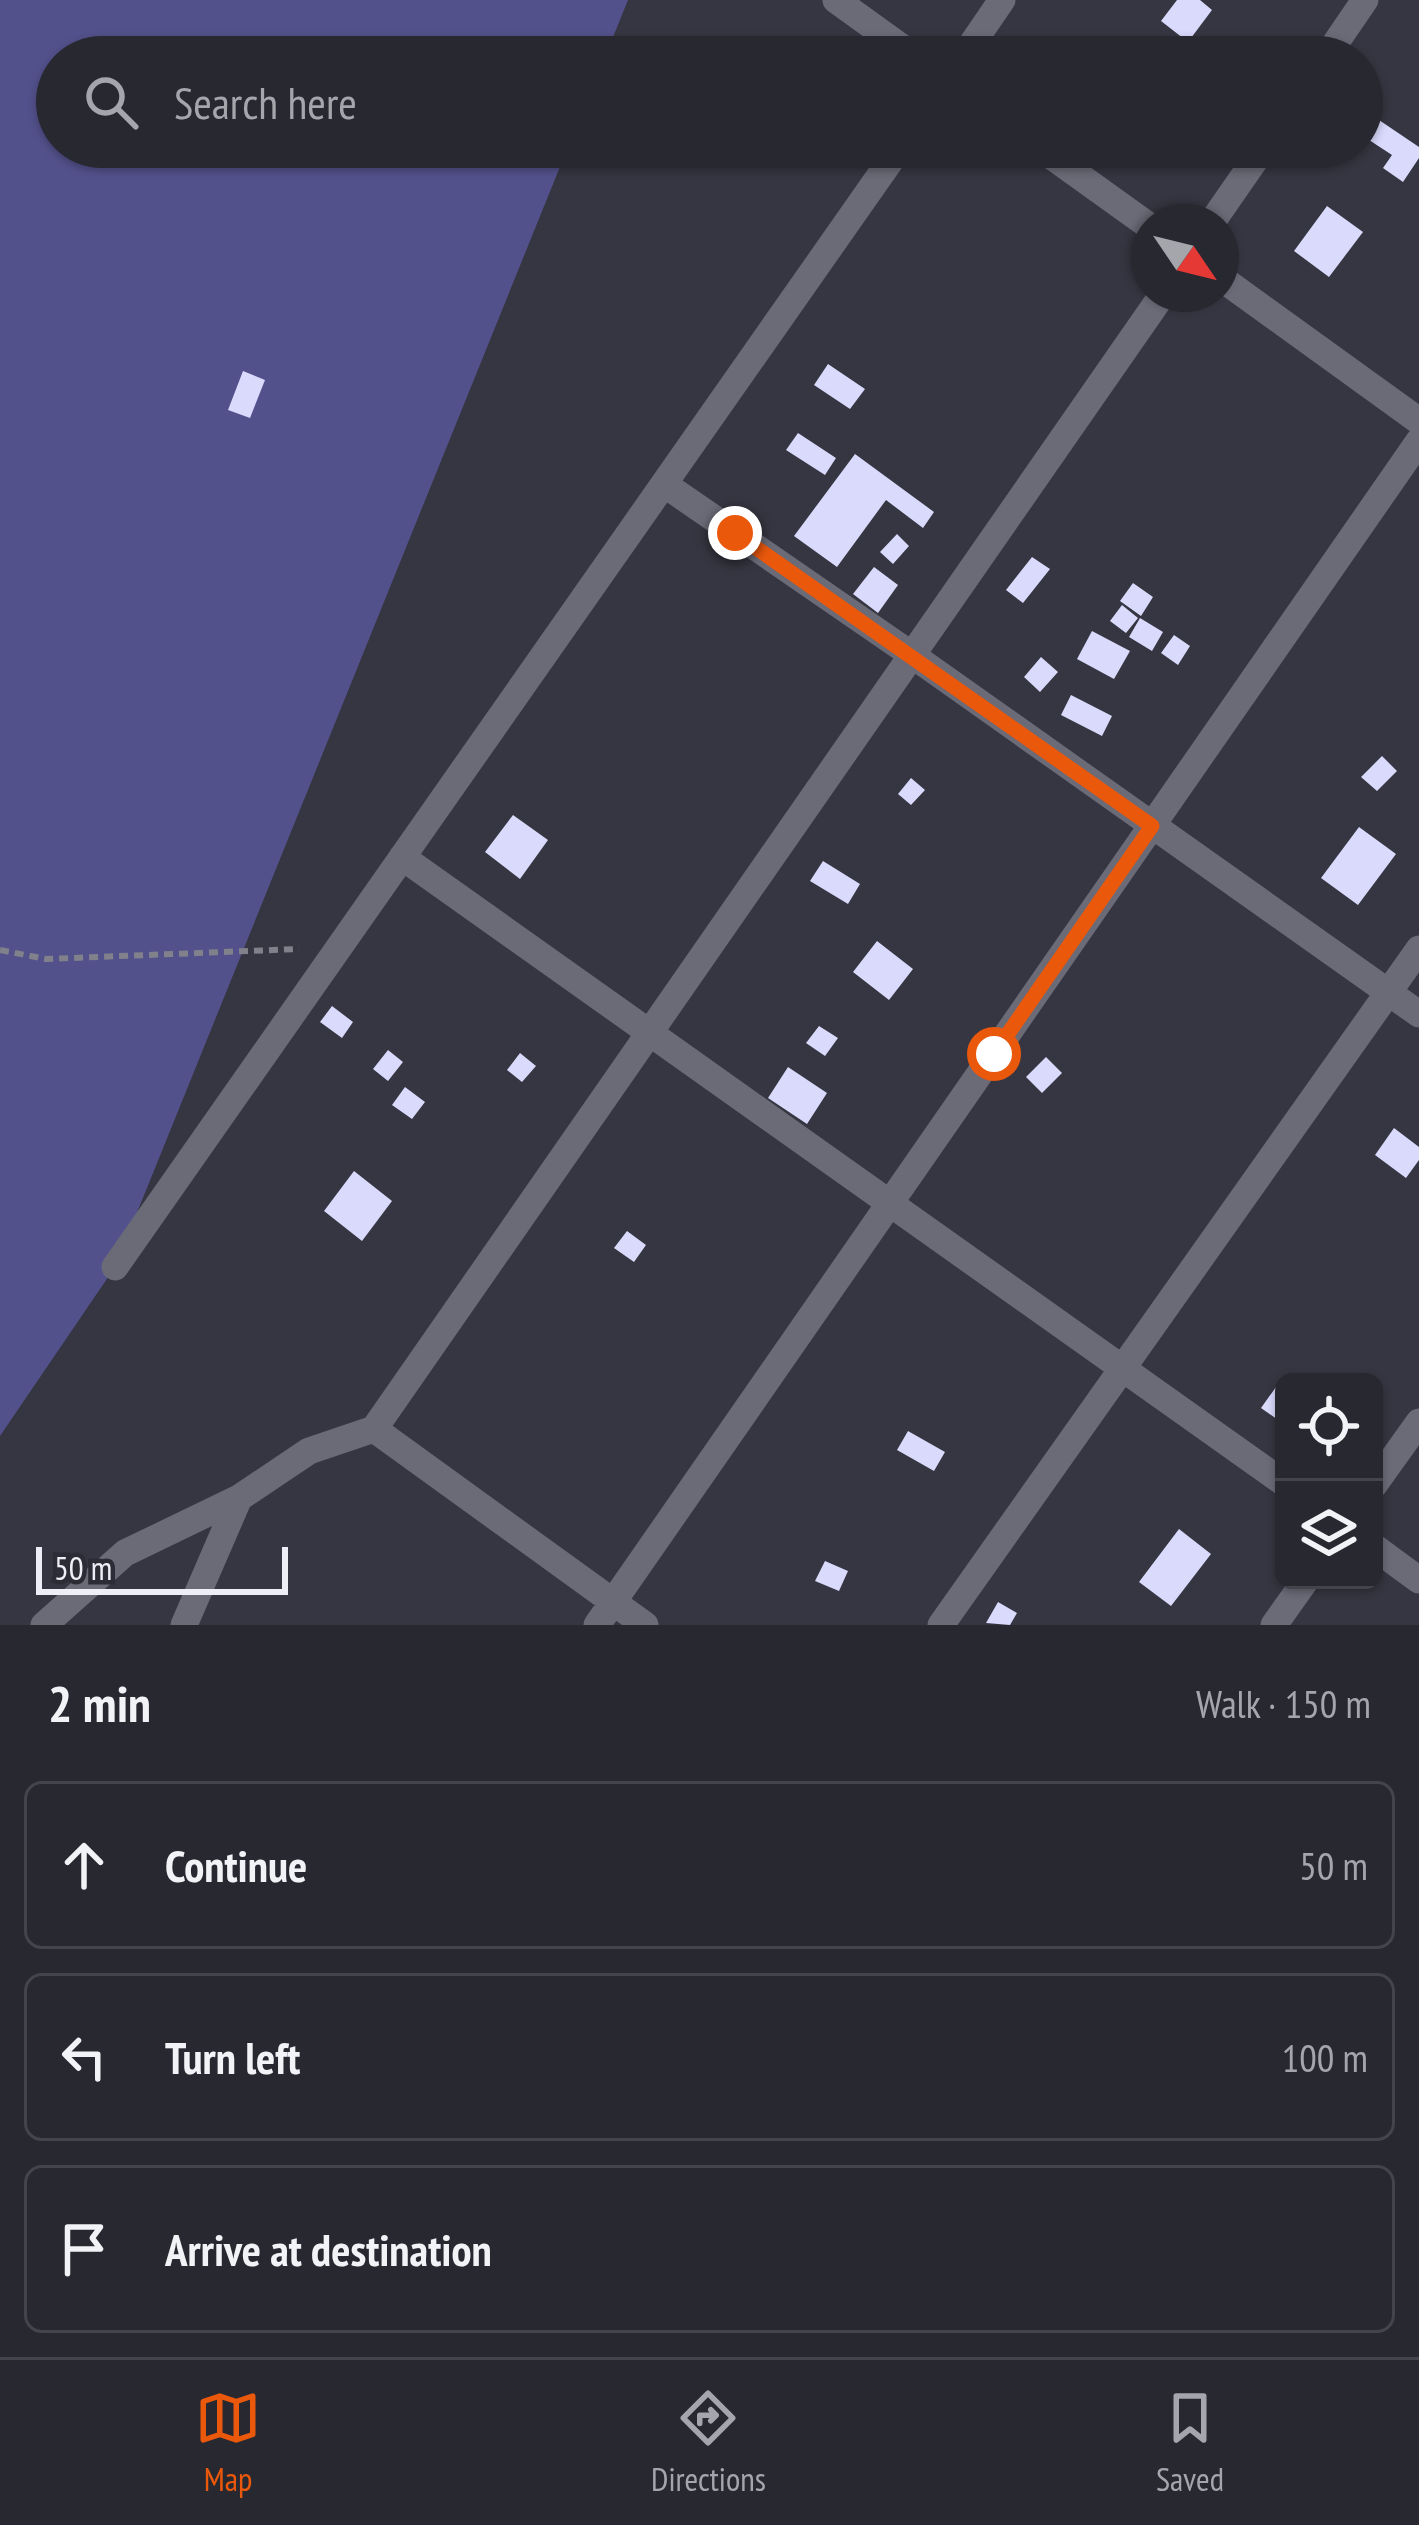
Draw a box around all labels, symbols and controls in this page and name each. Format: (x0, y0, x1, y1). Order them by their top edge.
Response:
search box (36, 36, 1383, 168)
icon: search (78, 69, 144, 135)
text: Search here (174, 73, 357, 131)
north arrow (1131, 204, 1239, 312)
route end (708, 506, 762, 560)
route start (967, 1027, 1021, 1081)
map controls (1275, 1373, 1383, 1589)
button: locate (1275, 1373, 1383, 1481)
button: layers (1275, 1481, 1383, 1589)
scale bar (36, 1541, 288, 1594)
text: 50 m (54, 1546, 112, 1589)
text: 2 min (48, 1670, 151, 1736)
text: Walk · 150 m (1196, 1678, 1371, 1729)
icon: ahead (51, 1832, 117, 1898)
text: Continue (165, 1836, 307, 1894)
text: 50 m (1299, 1840, 1368, 1891)
icon: left (51, 2024, 117, 2090)
text: Turn left (165, 2028, 300, 2086)
text: 100 m (1282, 2032, 1368, 2083)
icon: arrive (51, 2216, 117, 2282)
text: Arrive at destination (165, 2220, 492, 2278)
tab: Map (195, 2385, 261, 2500)
tab: Directions (651, 2385, 766, 2500)
tab: Saved (1156, 2385, 1224, 2500)

